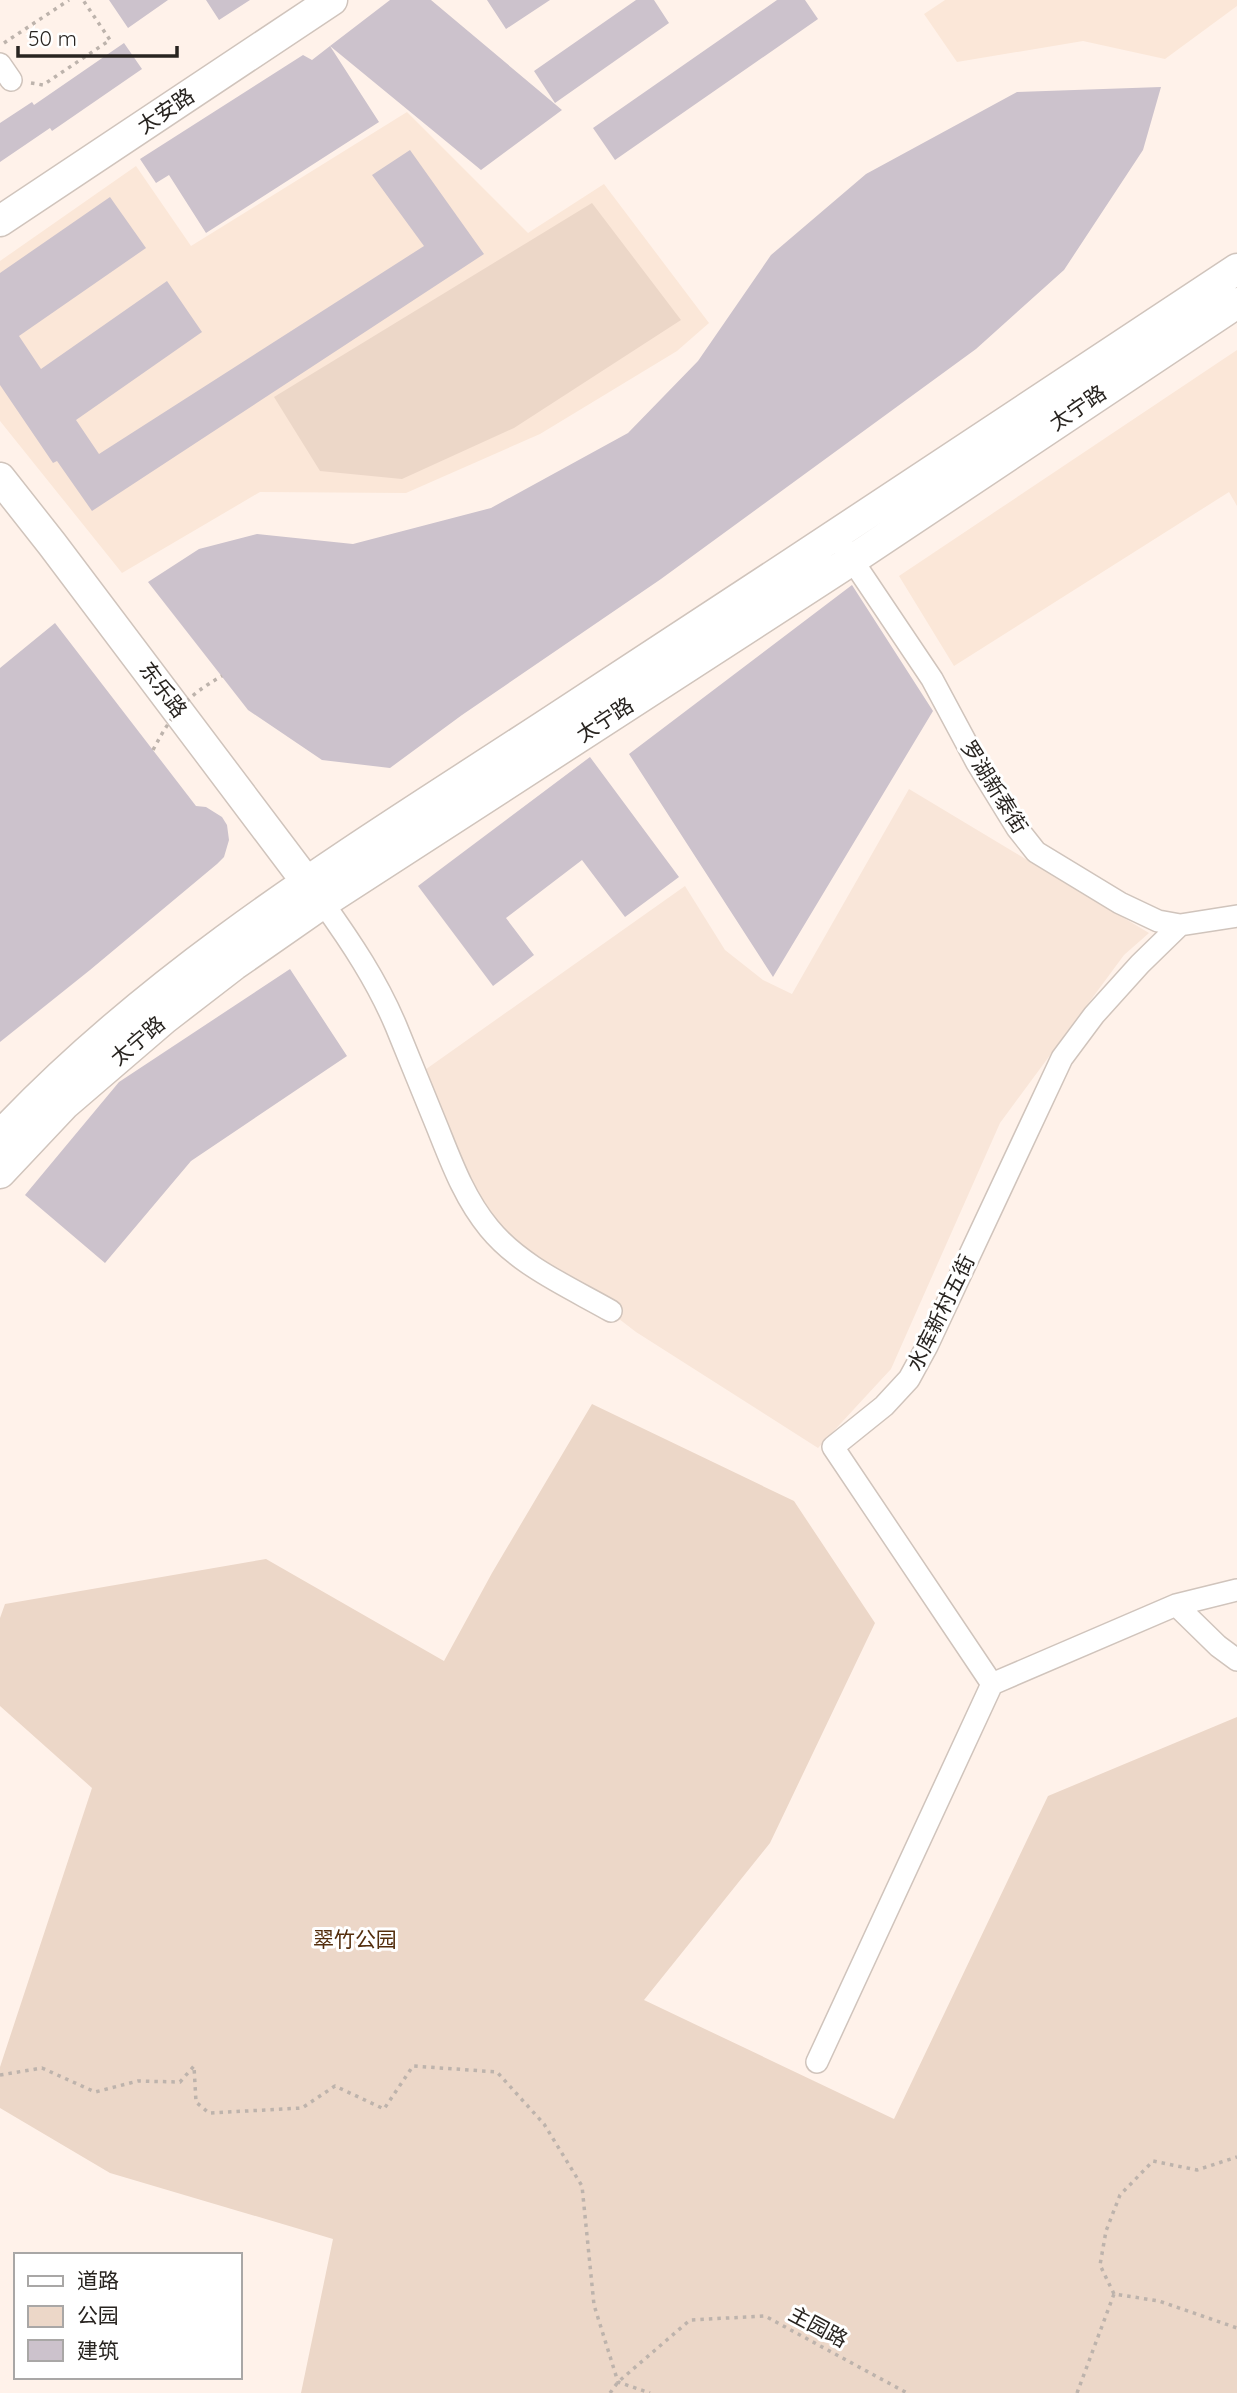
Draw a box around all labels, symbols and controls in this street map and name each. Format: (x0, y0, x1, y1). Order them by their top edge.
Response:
scale bar (18, 14, 177, 58)
text: 50 m (28, 25, 77, 51)
street label: 太安路 (132, 82, 199, 139)
street label: 太宁路 (1044, 379, 1111, 436)
street label: 东乐路 (134, 656, 193, 722)
street label: 太宁路 (571, 691, 638, 747)
street label: 罗湖新泰街 (956, 735, 1034, 838)
street label: 太宁路 (105, 1010, 170, 1070)
street label: 水库新村五街 (901, 1250, 979, 1375)
park label: 翠竹公园 (313, 1926, 397, 1952)
legend (14, 2253, 242, 2379)
text: 道路 (77, 2267, 119, 2293)
street label: 主园路 (785, 2300, 852, 2352)
text: 公园 (77, 2302, 119, 2328)
text: 建筑 (77, 2337, 119, 2363)

